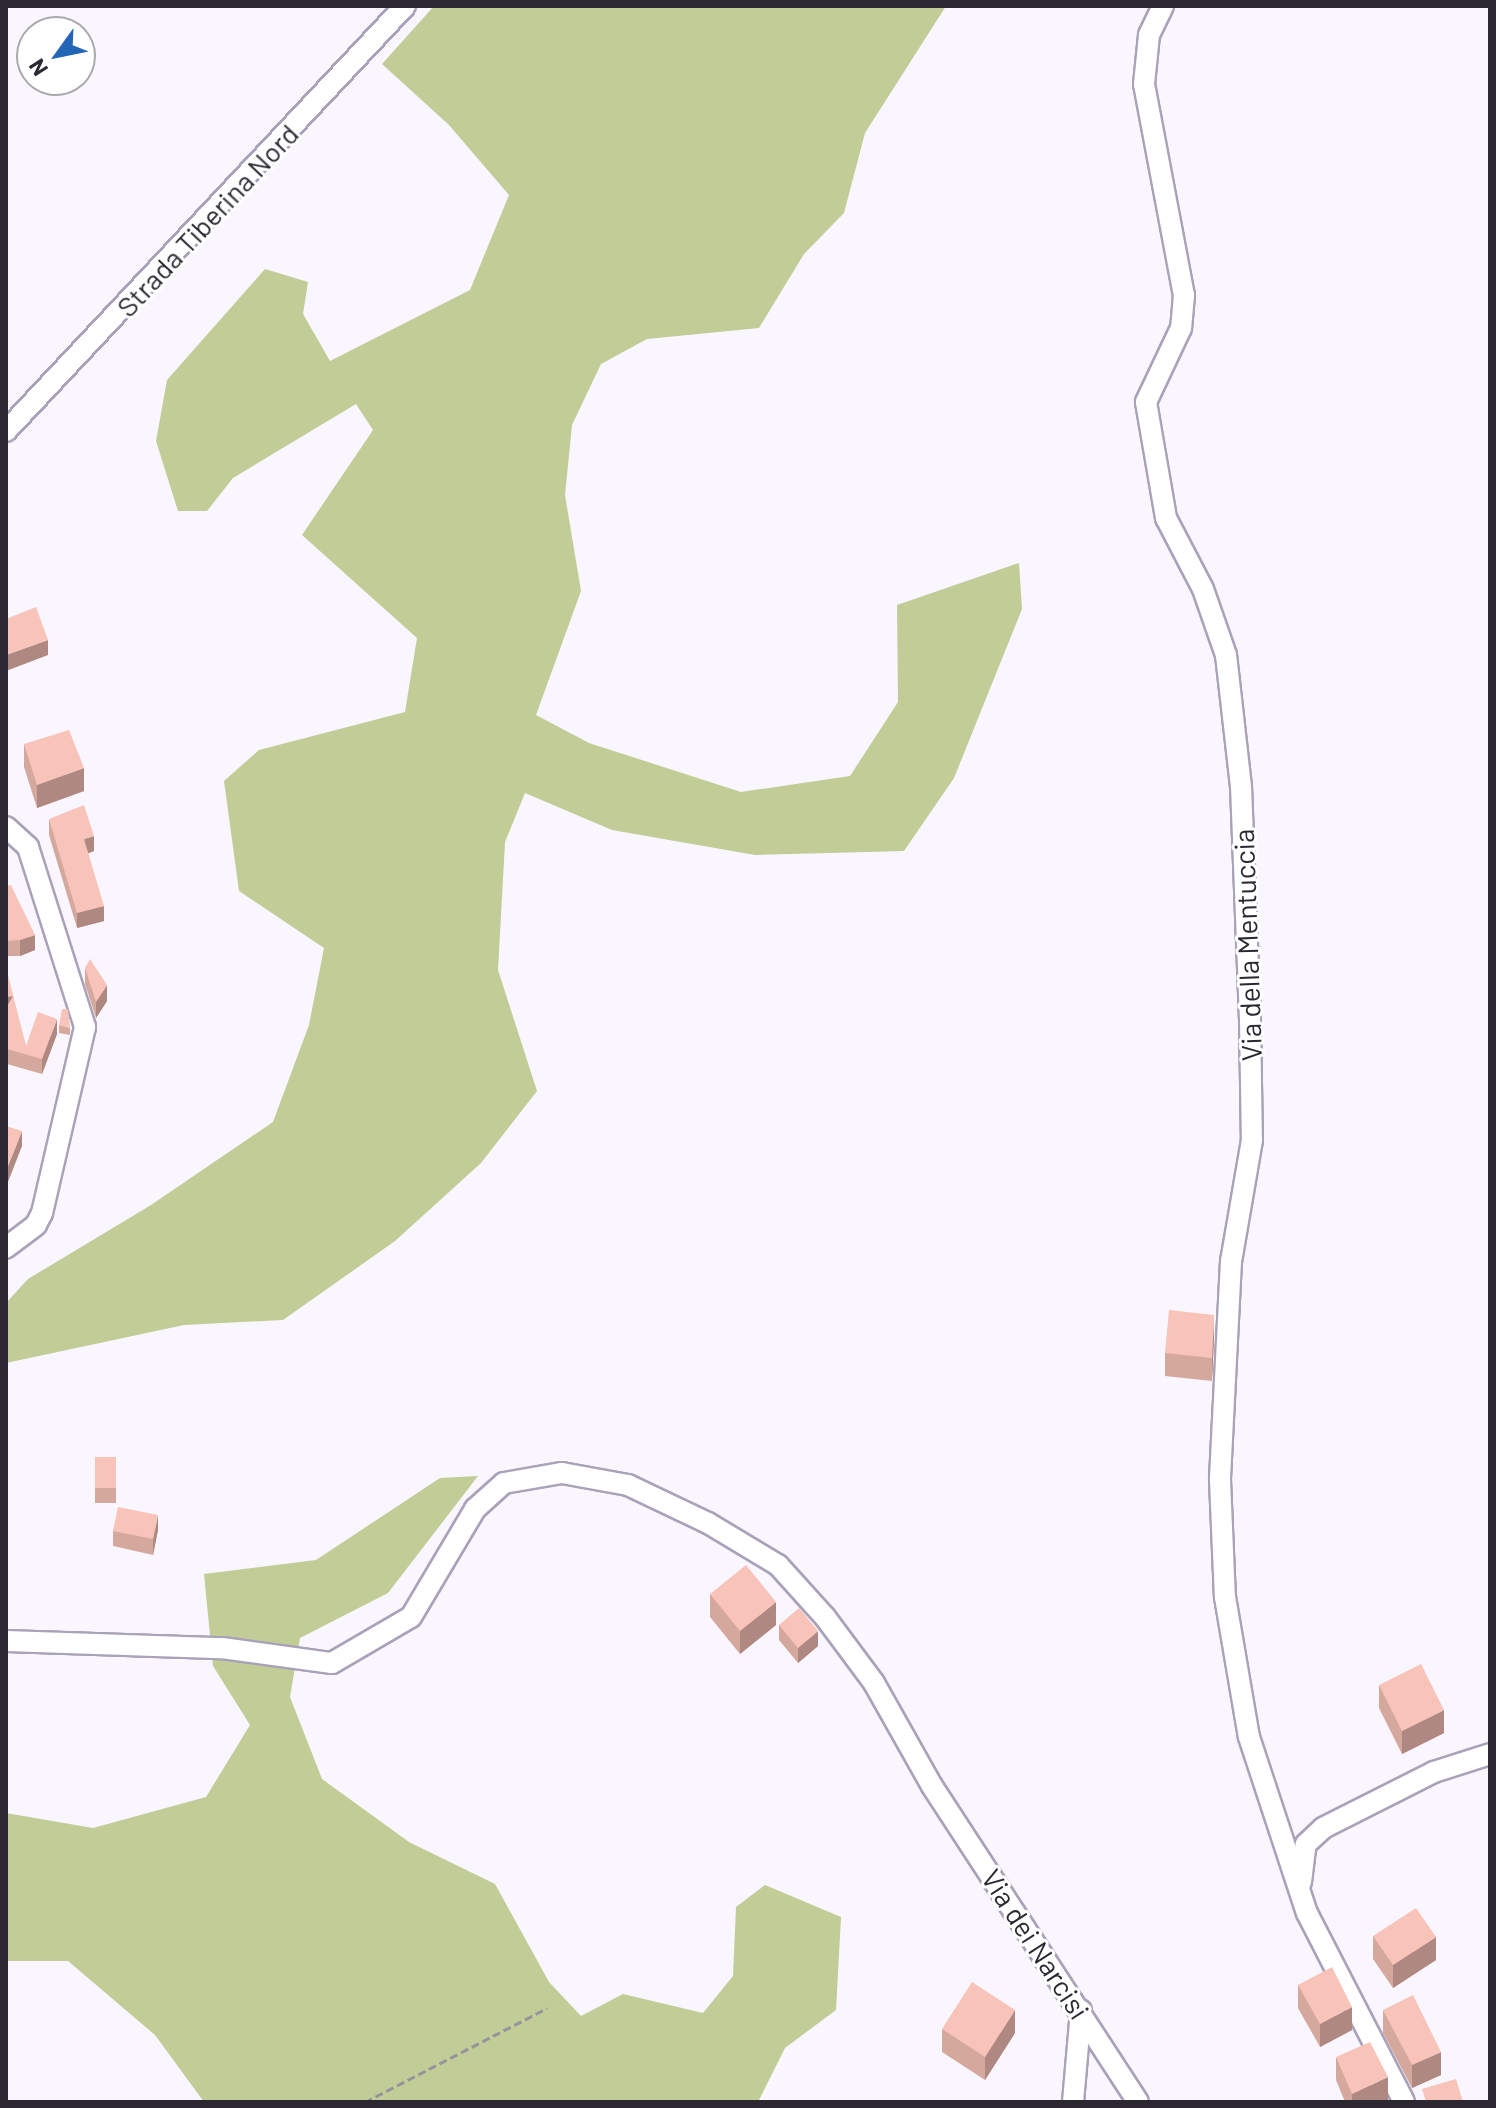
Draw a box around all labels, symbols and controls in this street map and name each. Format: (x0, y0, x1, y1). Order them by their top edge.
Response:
north arrow (16, 16, 96, 96)
text: N (23, 55, 52, 81)
street label: Strada Tiberina Nord (109, 117, 305, 323)
street label: Via della Mentuccia (1226, 828, 1268, 1062)
street label: Via dei Narcisi (975, 1863, 1097, 2025)

